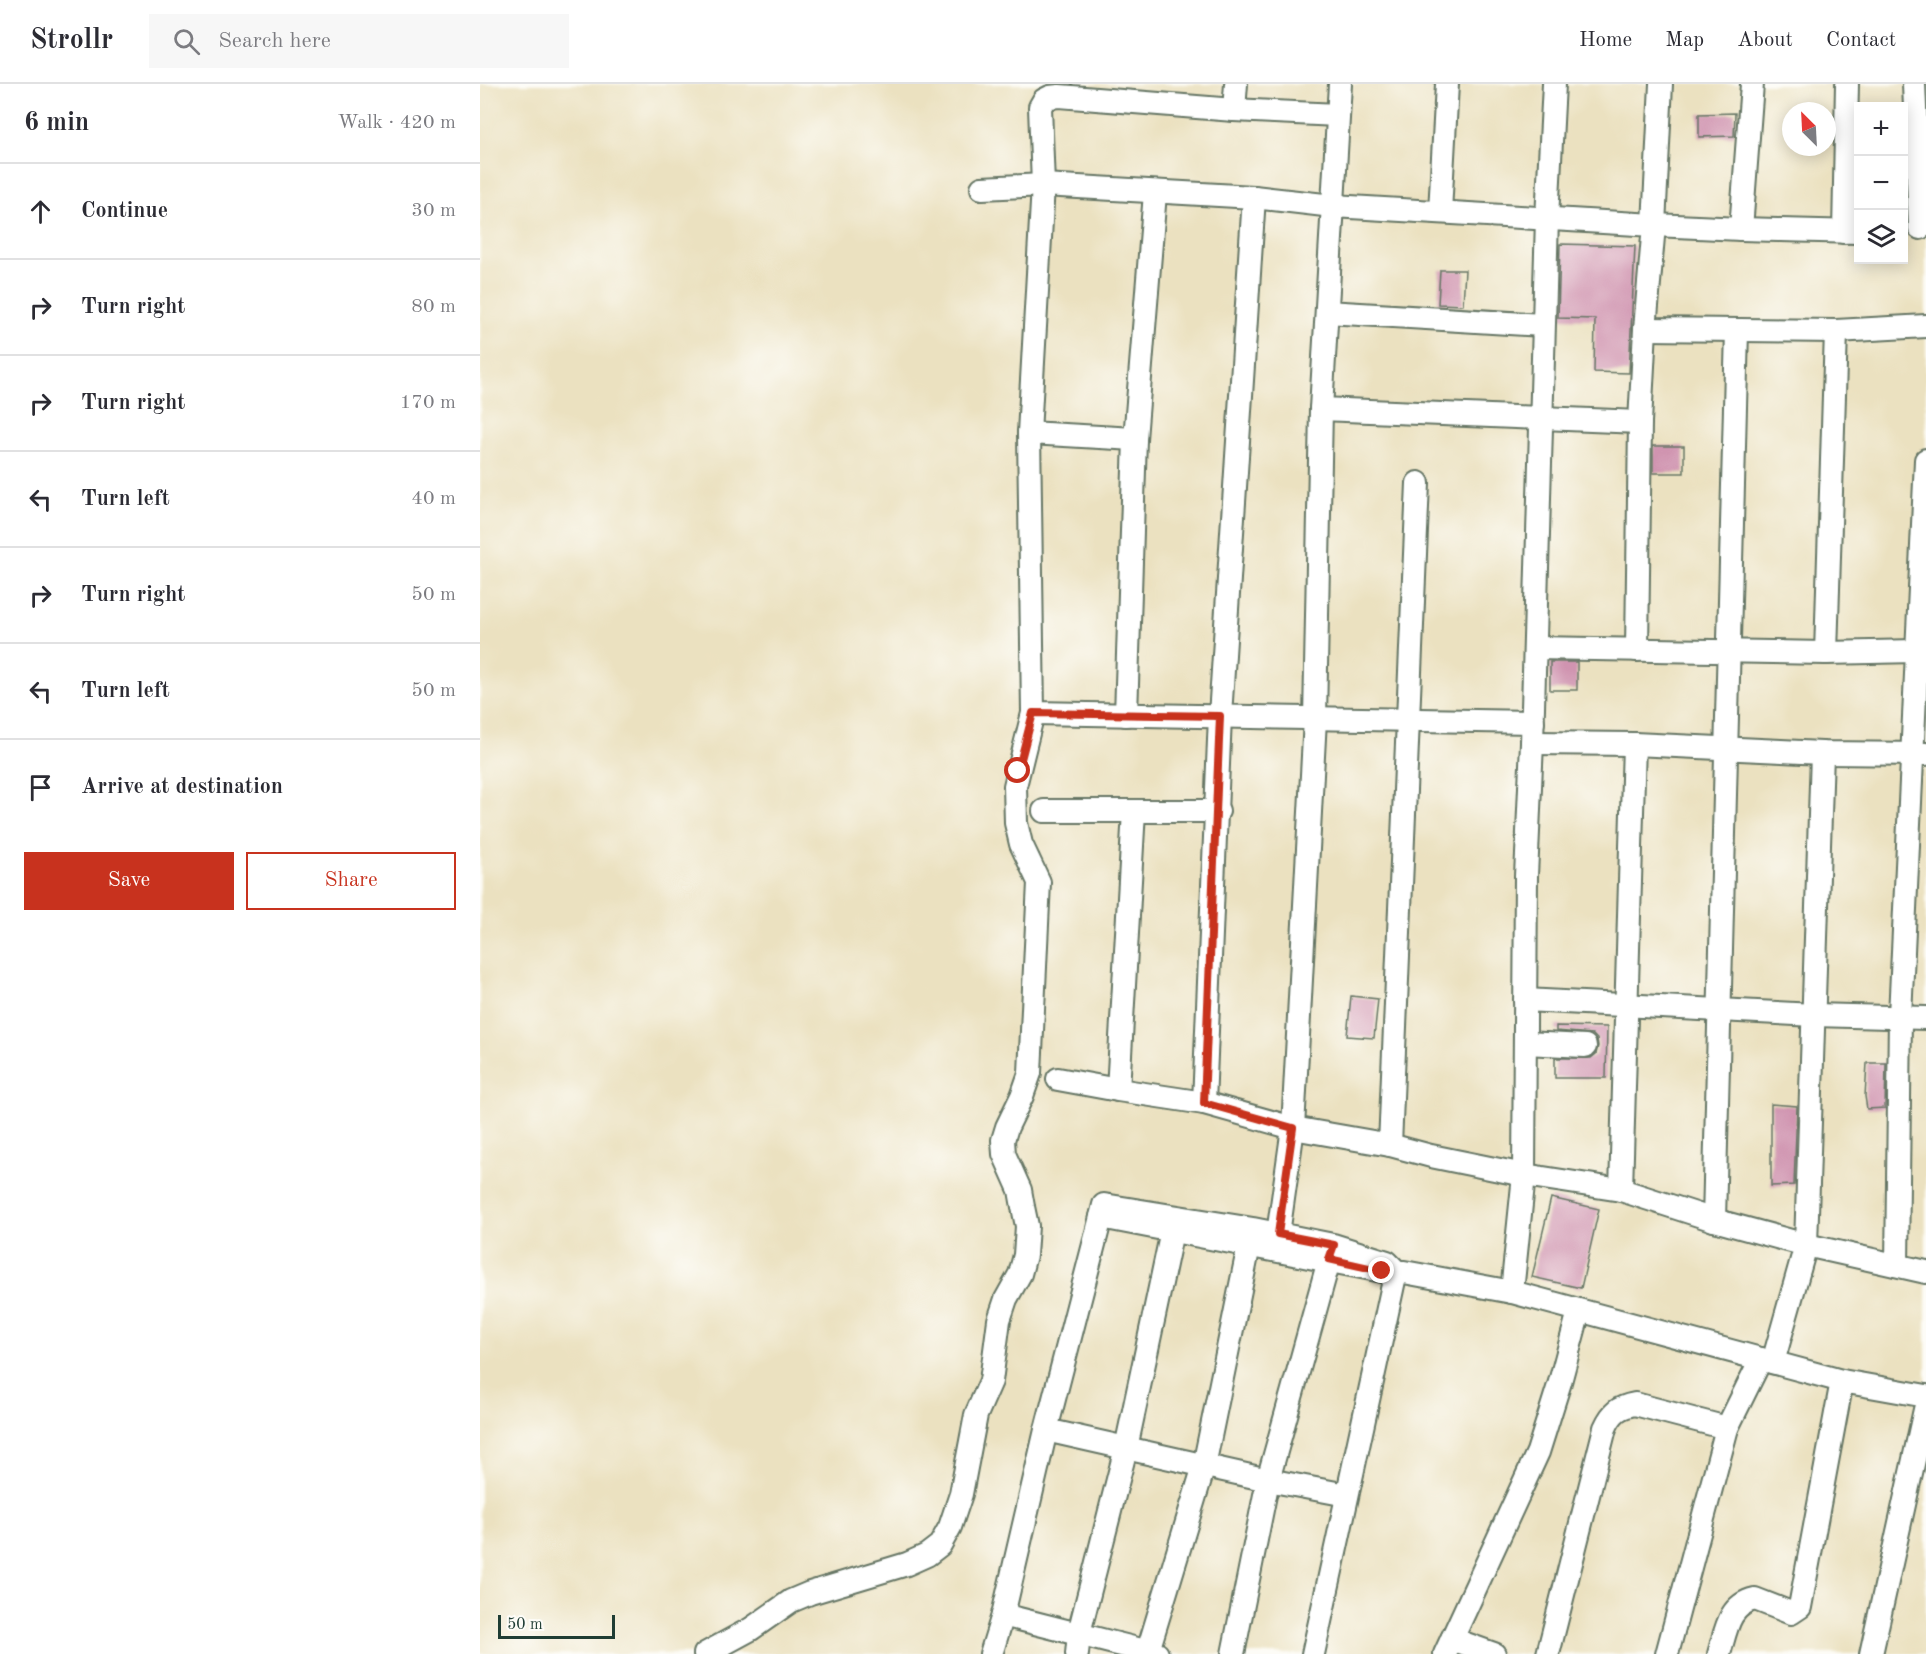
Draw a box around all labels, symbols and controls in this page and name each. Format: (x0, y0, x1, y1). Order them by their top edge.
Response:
search box (149, 14, 569, 68)
icon: search (170, 25, 203, 58)
text: Strollr (30, 27, 113, 55)
text: Search here (218, 30, 331, 52)
text: Home (1579, 30, 1632, 51)
text: Map (1665, 30, 1704, 51)
text: About (1737, 30, 1793, 51)
text: Contact (1826, 30, 1896, 51)
north arrow (1782, 102, 1836, 156)
map controls (1854, 102, 1908, 264)
button: + (1854, 102, 1908, 156)
text: 6 min (24, 110, 89, 136)
text: Walk · 420 m (337, 113, 456, 133)
button: − (1854, 156, 1908, 210)
icon: ahead (24, 195, 57, 228)
text: Continue (81, 200, 168, 222)
text: 30 m (411, 201, 456, 221)
button: layers (1854, 210, 1908, 264)
icon: right (24, 291, 57, 324)
text: Turn right (81, 296, 185, 318)
text: 80 m (411, 297, 456, 317)
icon: right (24, 387, 57, 420)
text: Turn right (81, 392, 185, 414)
text: 170 m (400, 393, 456, 413)
icon: left (24, 483, 57, 516)
text: Turn left (81, 488, 170, 510)
text: 40 m (411, 489, 456, 509)
icon: right (24, 579, 57, 612)
text: Turn right (81, 584, 185, 606)
text: 50 m (411, 585, 456, 605)
icon: left (24, 675, 57, 708)
text: Turn left (81, 680, 170, 702)
text: 50 m (411, 681, 456, 701)
route start (1004, 757, 1030, 783)
icon: arrive (24, 771, 57, 804)
text: Arrive at destination (81, 776, 283, 798)
button: Save (24, 852, 234, 910)
button: Share (246, 852, 456, 910)
route end (1368, 1257, 1394, 1283)
scale bar (498, 1612, 615, 1640)
text: 50 m (507, 1617, 543, 1633)

